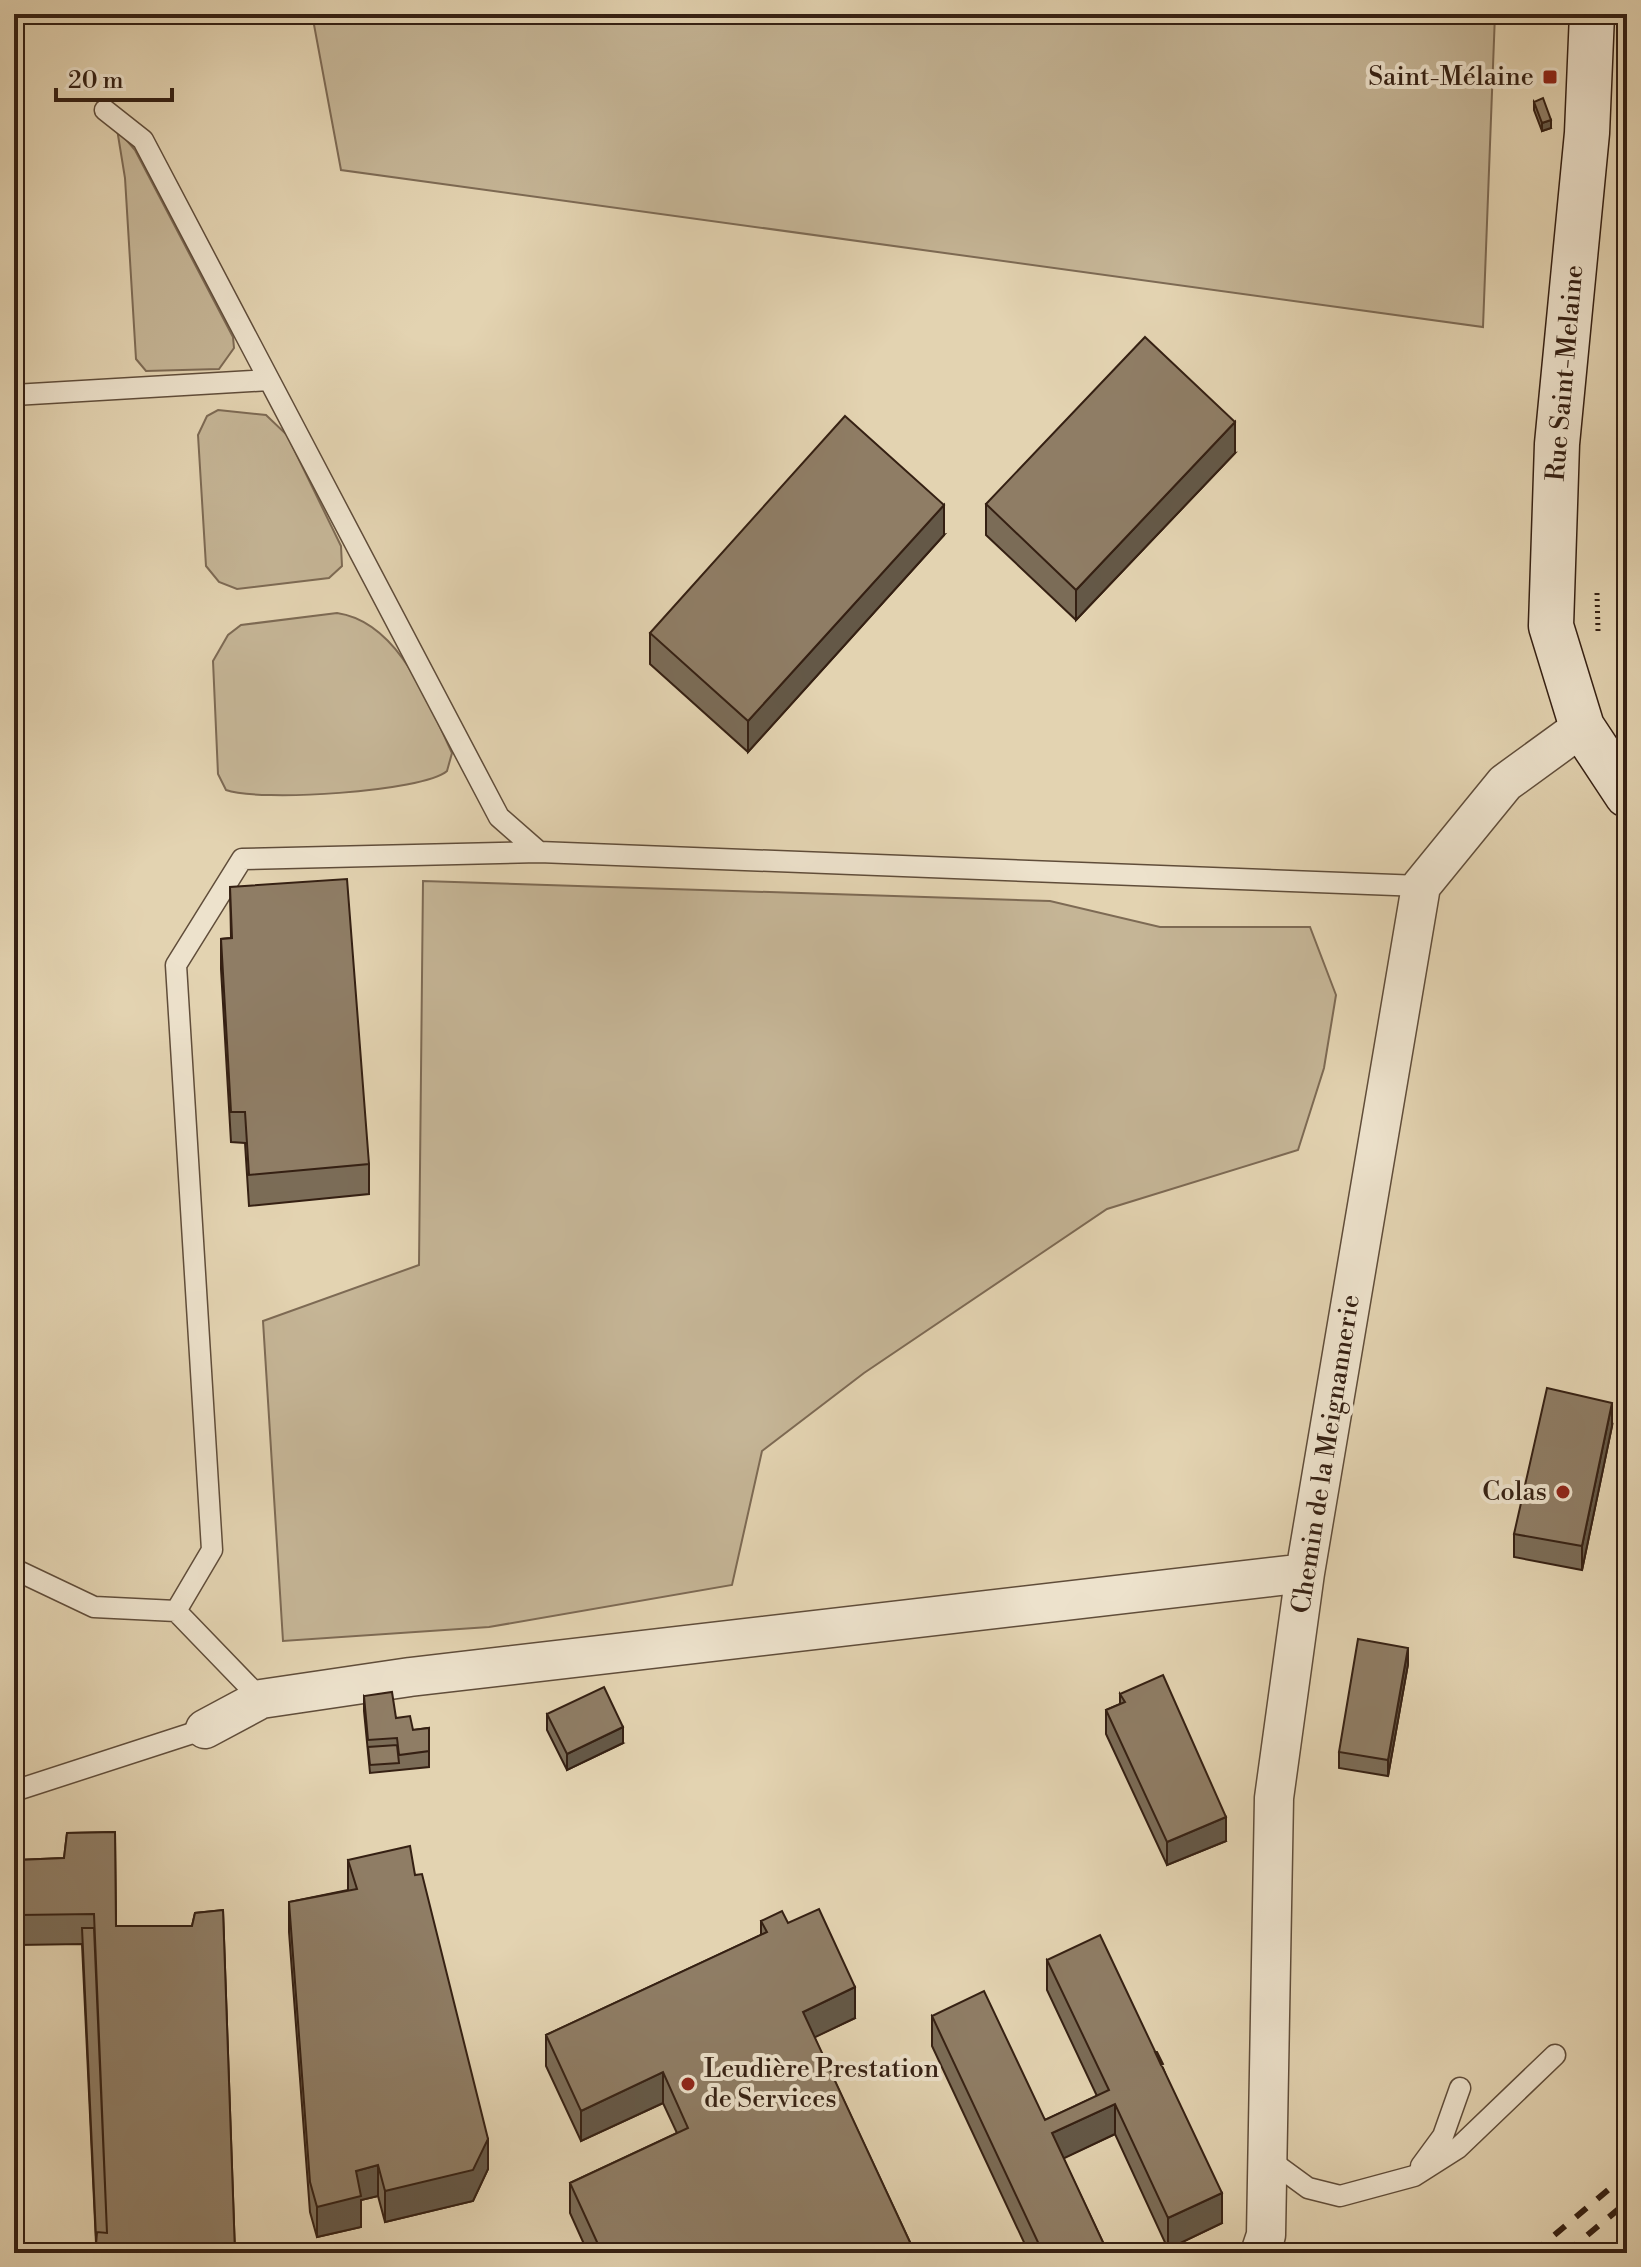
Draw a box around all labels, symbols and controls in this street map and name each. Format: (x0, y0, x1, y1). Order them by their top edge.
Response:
scale bar (56, 52, 172, 102)
place label: Saint-Mélaine (1368, 61, 1534, 93)
text: 20 m (68, 66, 124, 96)
marker: Saint-Mélaine (1541, 68, 1559, 86)
street label: Rue Saint-Melaine (1540, 263, 1590, 483)
street label: Chemin de la Meignannerie (1285, 1292, 1367, 1616)
place label: Colas (1482, 1476, 1547, 1508)
marker: Colas (1554, 1483, 1572, 1501)
place label: Leudière Prestation de Services (704, 2053, 939, 2115)
marker: Leudière Prestation de Services (679, 2075, 697, 2093)

